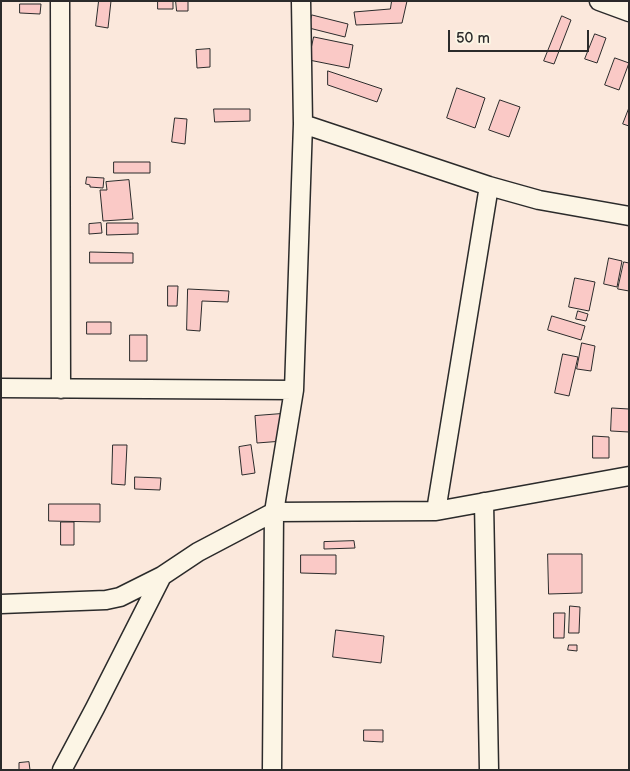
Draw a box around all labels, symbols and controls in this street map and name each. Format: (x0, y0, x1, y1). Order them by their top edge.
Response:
scale bar (450, 20, 591, 52)
text: 50 m (456, 29, 490, 48)

